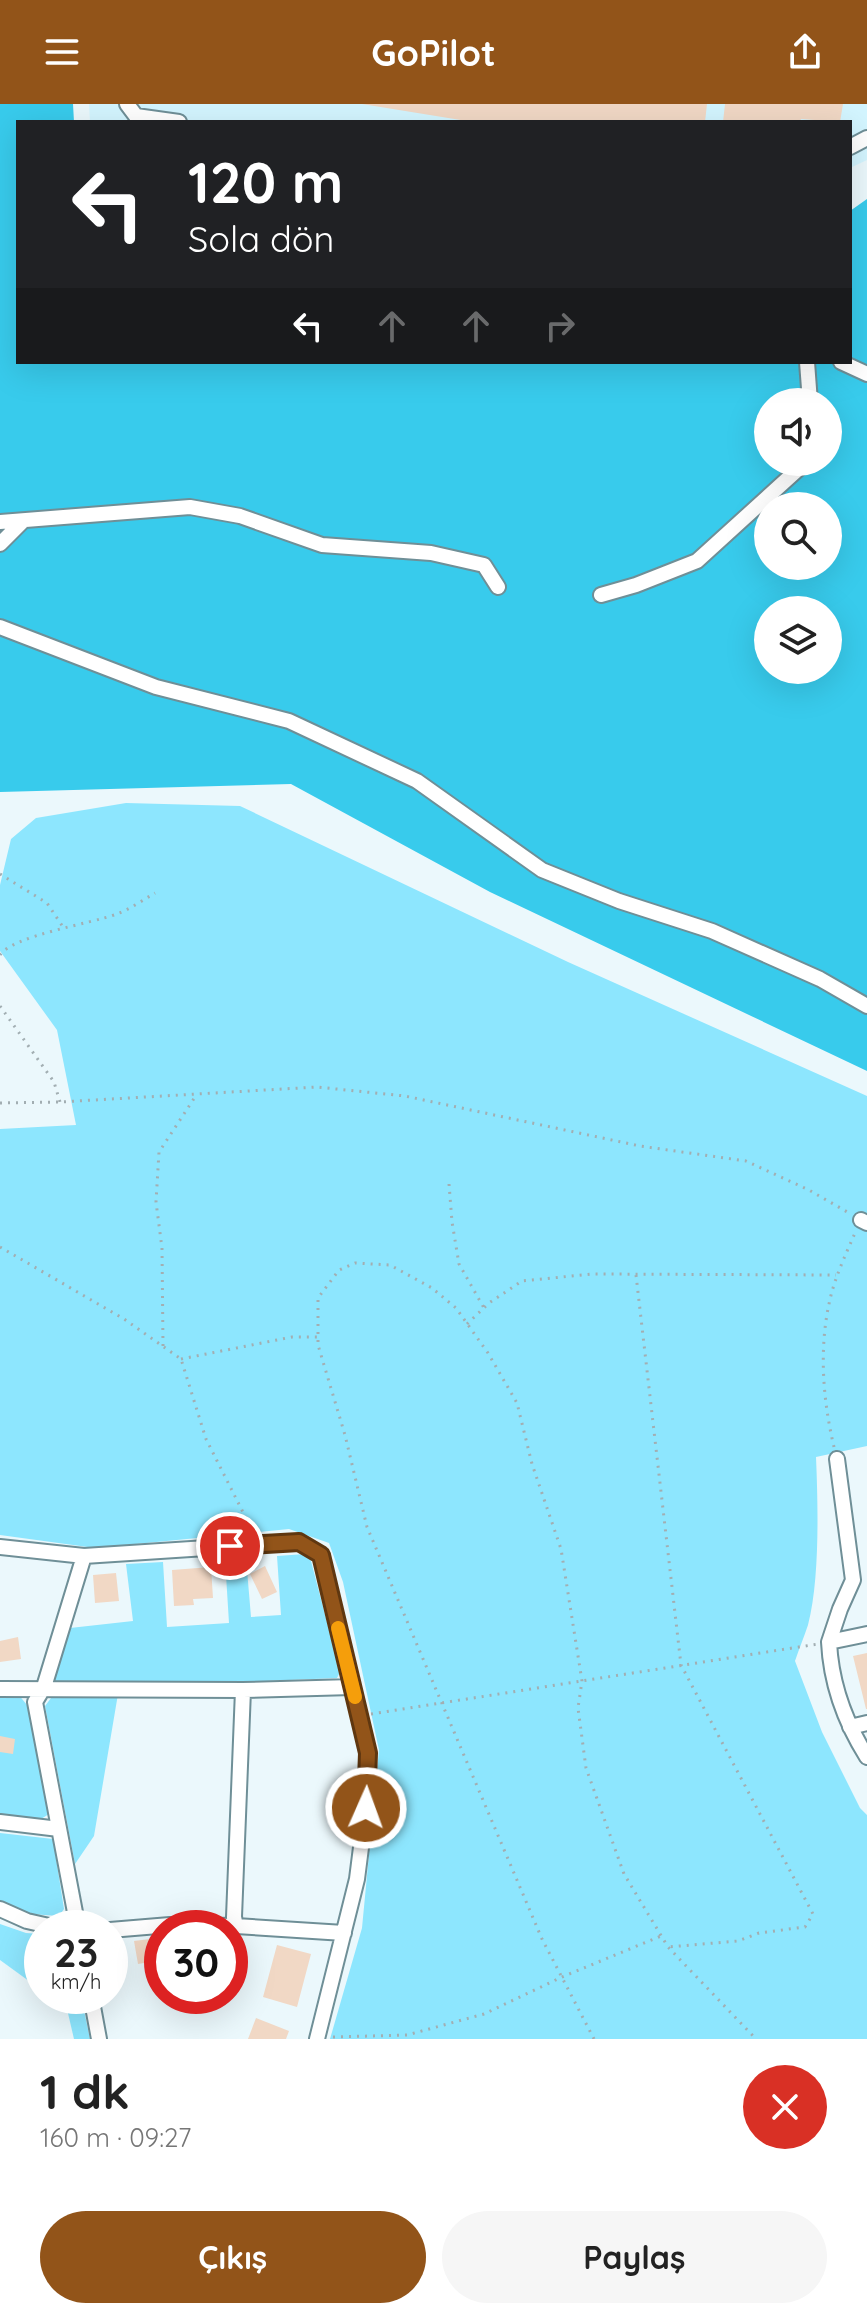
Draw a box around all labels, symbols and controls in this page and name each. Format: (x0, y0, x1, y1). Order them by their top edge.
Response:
icon: menu (40, 30, 84, 74)
text: GoPilot (371, 30, 496, 75)
icon: share (783, 30, 827, 74)
text: 120 m (188, 147, 343, 217)
icon: left (56, 152, 160, 256)
text: Sola dön (188, 216, 334, 261)
icon: left (286, 304, 330, 348)
icon: ahead (370, 304, 414, 348)
icon: ahead (454, 304, 498, 348)
icon: right (538, 304, 582, 348)
map controls (754, 388, 842, 684)
button: sound (754, 388, 842, 476)
button: search (754, 492, 842, 580)
button: layers (754, 596, 842, 684)
pin (196, 1512, 264, 1580)
icon: arrive (208, 1524, 252, 1568)
position arrow (324, 1766, 408, 1850)
speed limit sign: 30 (144, 1910, 248, 2014)
text: 23 (54, 1927, 98, 1977)
text: km/h (51, 1969, 101, 1994)
text: 1 dk (40, 2061, 130, 2121)
button: close (743, 2065, 827, 2149)
text: 160 m · 09:27 (40, 2121, 191, 2154)
button: Çıkış (40, 2211, 426, 2303)
button: Paylaş (442, 2211, 827, 2303)

